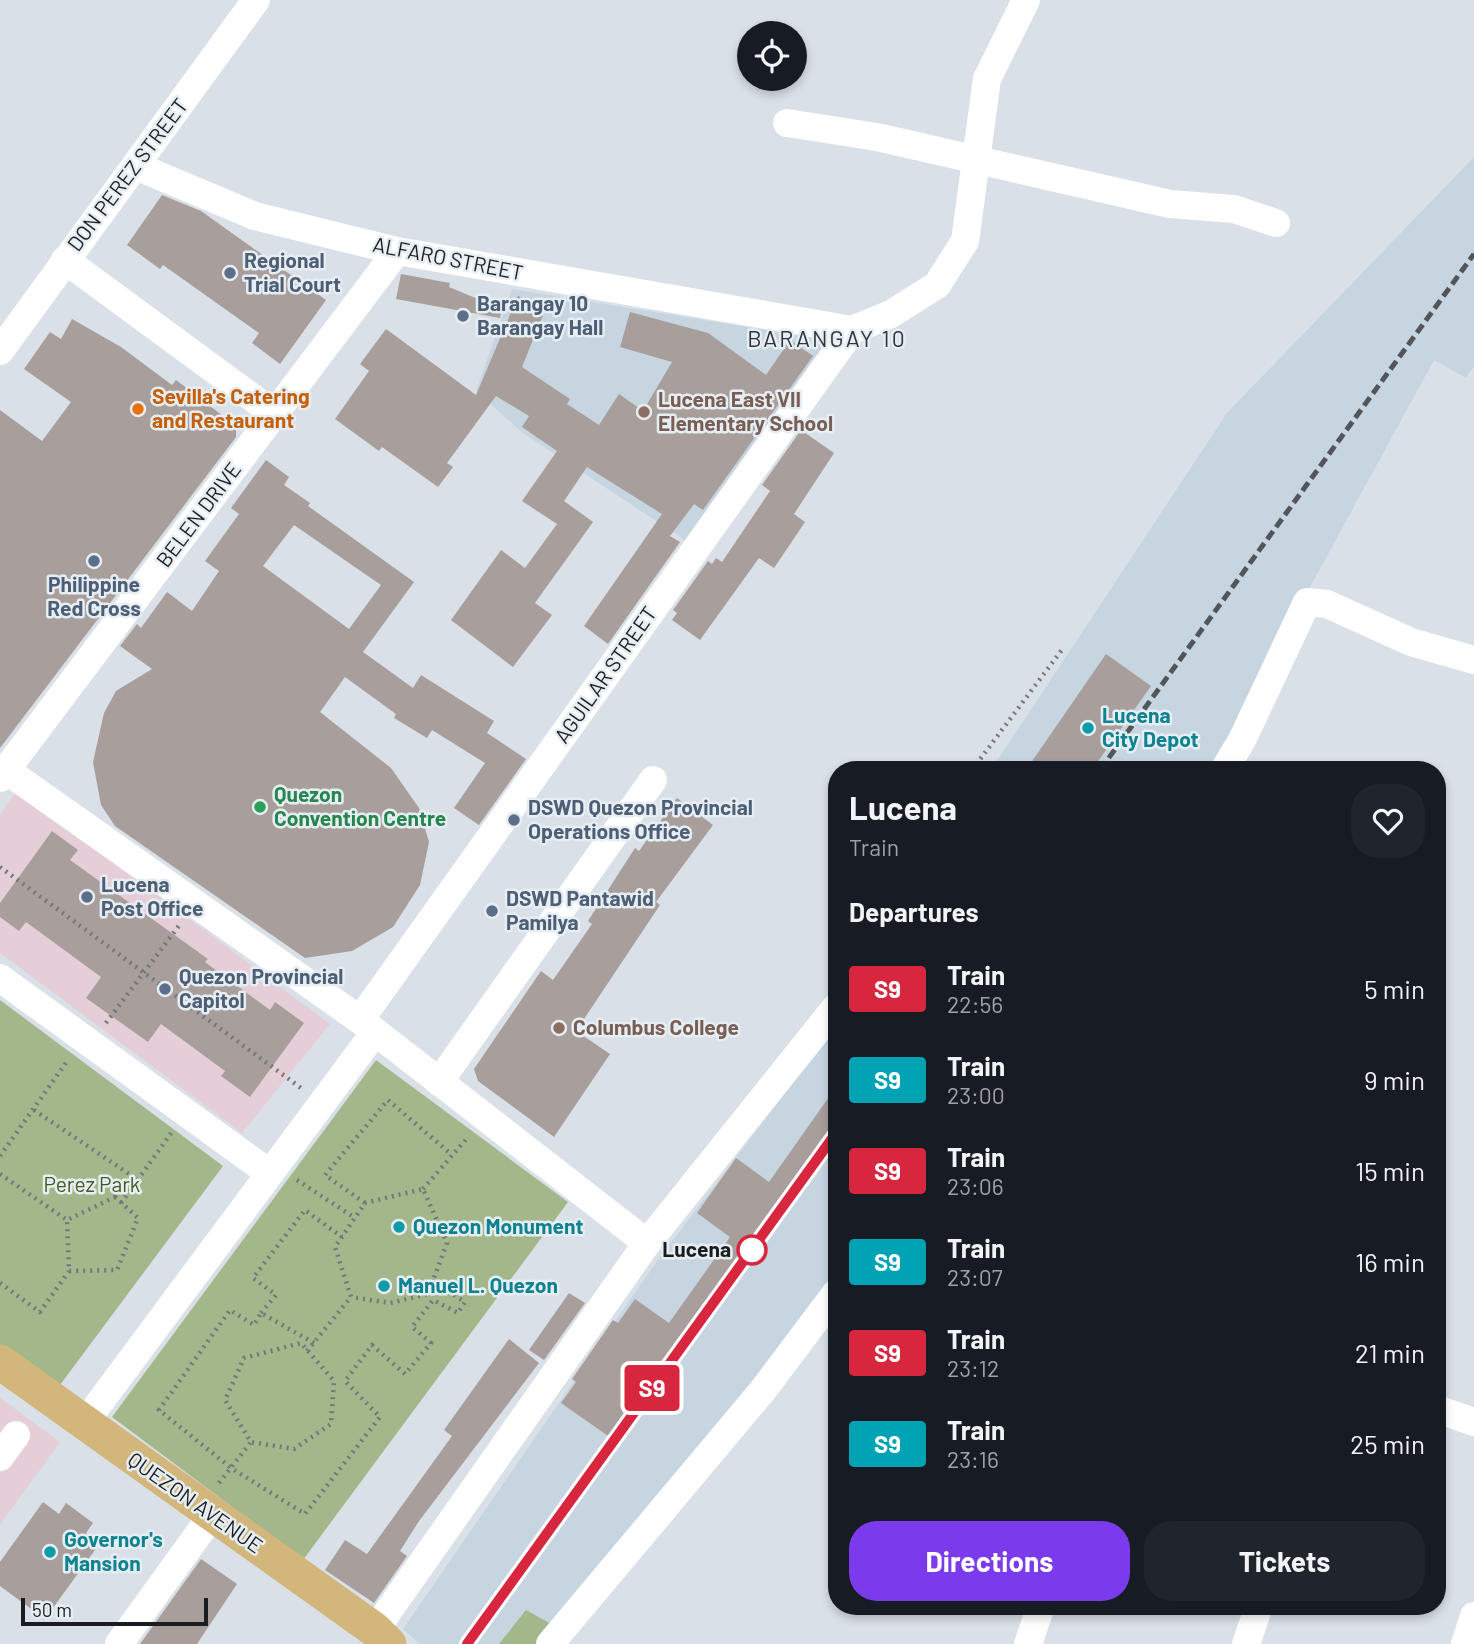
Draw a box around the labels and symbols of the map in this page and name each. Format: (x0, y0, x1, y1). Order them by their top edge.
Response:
street label: DON PEREZ STREET (61, 93, 192, 255)
street label: ALFARO STREET (371, 231, 526, 284)
place label: Regional Trial Court (244, 247, 341, 296)
marker: Regional Trial Court (222, 265, 238, 281)
place label: Barangay 10 Barangay Hall (477, 290, 603, 339)
marker: Barangay 10 Barangay Hall (455, 308, 471, 324)
district label: BARANGAY 10 (747, 324, 907, 352)
place label: Sevilla's Catering and Restaurant (152, 383, 310, 432)
place label: Lucena East VII Elementary School (658, 386, 833, 435)
marker: Sevilla's Catering and Restaurant (130, 401, 146, 417)
marker: Lucena East VII Elementary School (636, 404, 652, 420)
street label: BELEN DRIVE (150, 457, 245, 572)
marker: Philippine Red Cross (86, 553, 102, 569)
place label: Philippine Red Cross (47, 571, 141, 620)
street label: AGUILAR STREET (548, 601, 661, 747)
place label: Lucena City Depot (1102, 702, 1199, 751)
marker: Lucena City Depot (1080, 720, 1096, 736)
place label: Quezon Convention Centre (274, 781, 446, 830)
place label: DSWD Quezon Provincial Operations Office (528, 794, 753, 843)
marker: Quezon Convention Centre (252, 799, 268, 815)
marker: DSWD Quezon Provincial Operations Office (506, 812, 522, 828)
place label: Lucena Post Office (101, 871, 203, 920)
place label: DSWD Pantawid Pamilya (506, 885, 654, 934)
marker: Lucena Post Office (79, 889, 95, 905)
marker: DSWD Pantawid Pamilya (484, 903, 500, 919)
place label: Quezon Provincial Capitol (179, 963, 343, 1012)
marker: Quezon Provincial Capitol (157, 981, 173, 997)
place label: Columbus College (573, 1014, 739, 1039)
marker: Columbus College (551, 1020, 567, 1036)
park label: Perez Park (44, 1171, 140, 1196)
place label: Quezon Monument (413, 1213, 583, 1238)
marker: Quezon Monument (391, 1219, 407, 1235)
marker: Lucena (737, 1235, 767, 1265)
place label: Lucena (662, 1236, 731, 1261)
place label: Manuel L. Quezon (398, 1272, 558, 1297)
marker: Manuel L. Quezon (376, 1278, 392, 1294)
line badge: S9 (620, 1365, 684, 1411)
street label: QUEZON AVENUE (124, 1446, 268, 1557)
place label: Governor's Mansion (64, 1526, 163, 1575)
marker: Governor's Mansion (42, 1544, 58, 1560)
scale bar (21, 1595, 208, 1627)

